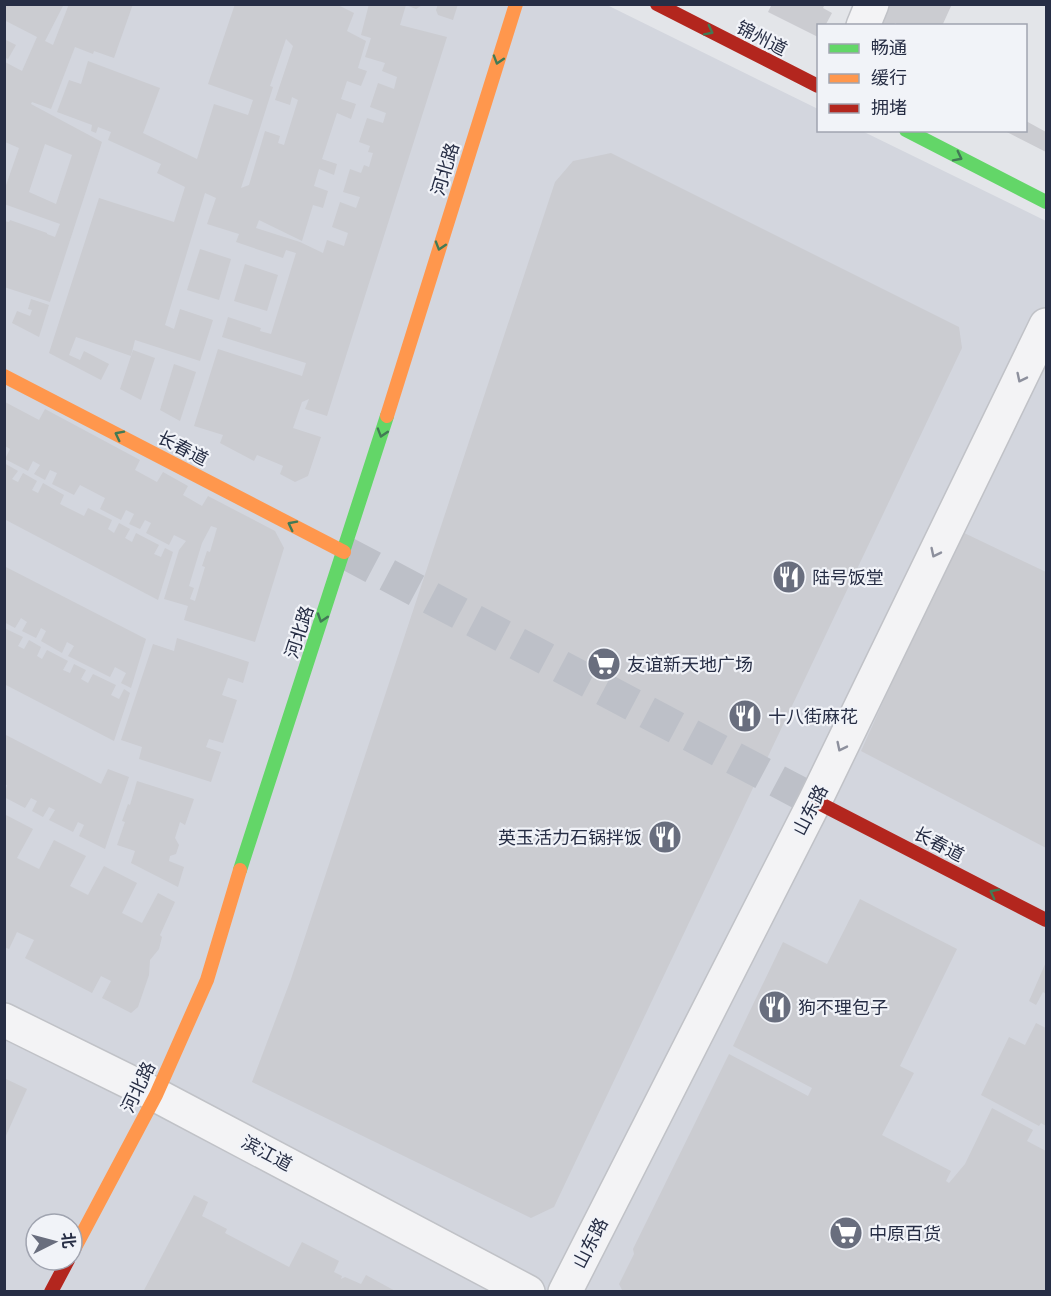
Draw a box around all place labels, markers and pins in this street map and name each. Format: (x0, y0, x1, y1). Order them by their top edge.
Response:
restaurant icon: 陆号饭堂 (771, 559, 807, 595)
place label: 陆号饭堂 (812, 567, 884, 588)
supermarket icon: 友谊新天地广场 (586, 646, 622, 682)
place label: 友谊新天地广场 (627, 654, 753, 675)
restaurant icon: 十八街麻花 (727, 698, 763, 734)
place label: 十八街麻花 (768, 706, 858, 727)
restaurant icon: 英玉活力石锅拌饭 (647, 819, 683, 855)
place label: 英玉活力石锅拌饭 (498, 827, 642, 848)
restaurant icon: 狗不理包子 (757, 989, 793, 1025)
place label: 狗不理包子 (798, 997, 888, 1018)
supermarket icon: 中原百货 (828, 1215, 864, 1251)
place label: 中原百货 (869, 1223, 941, 1244)

